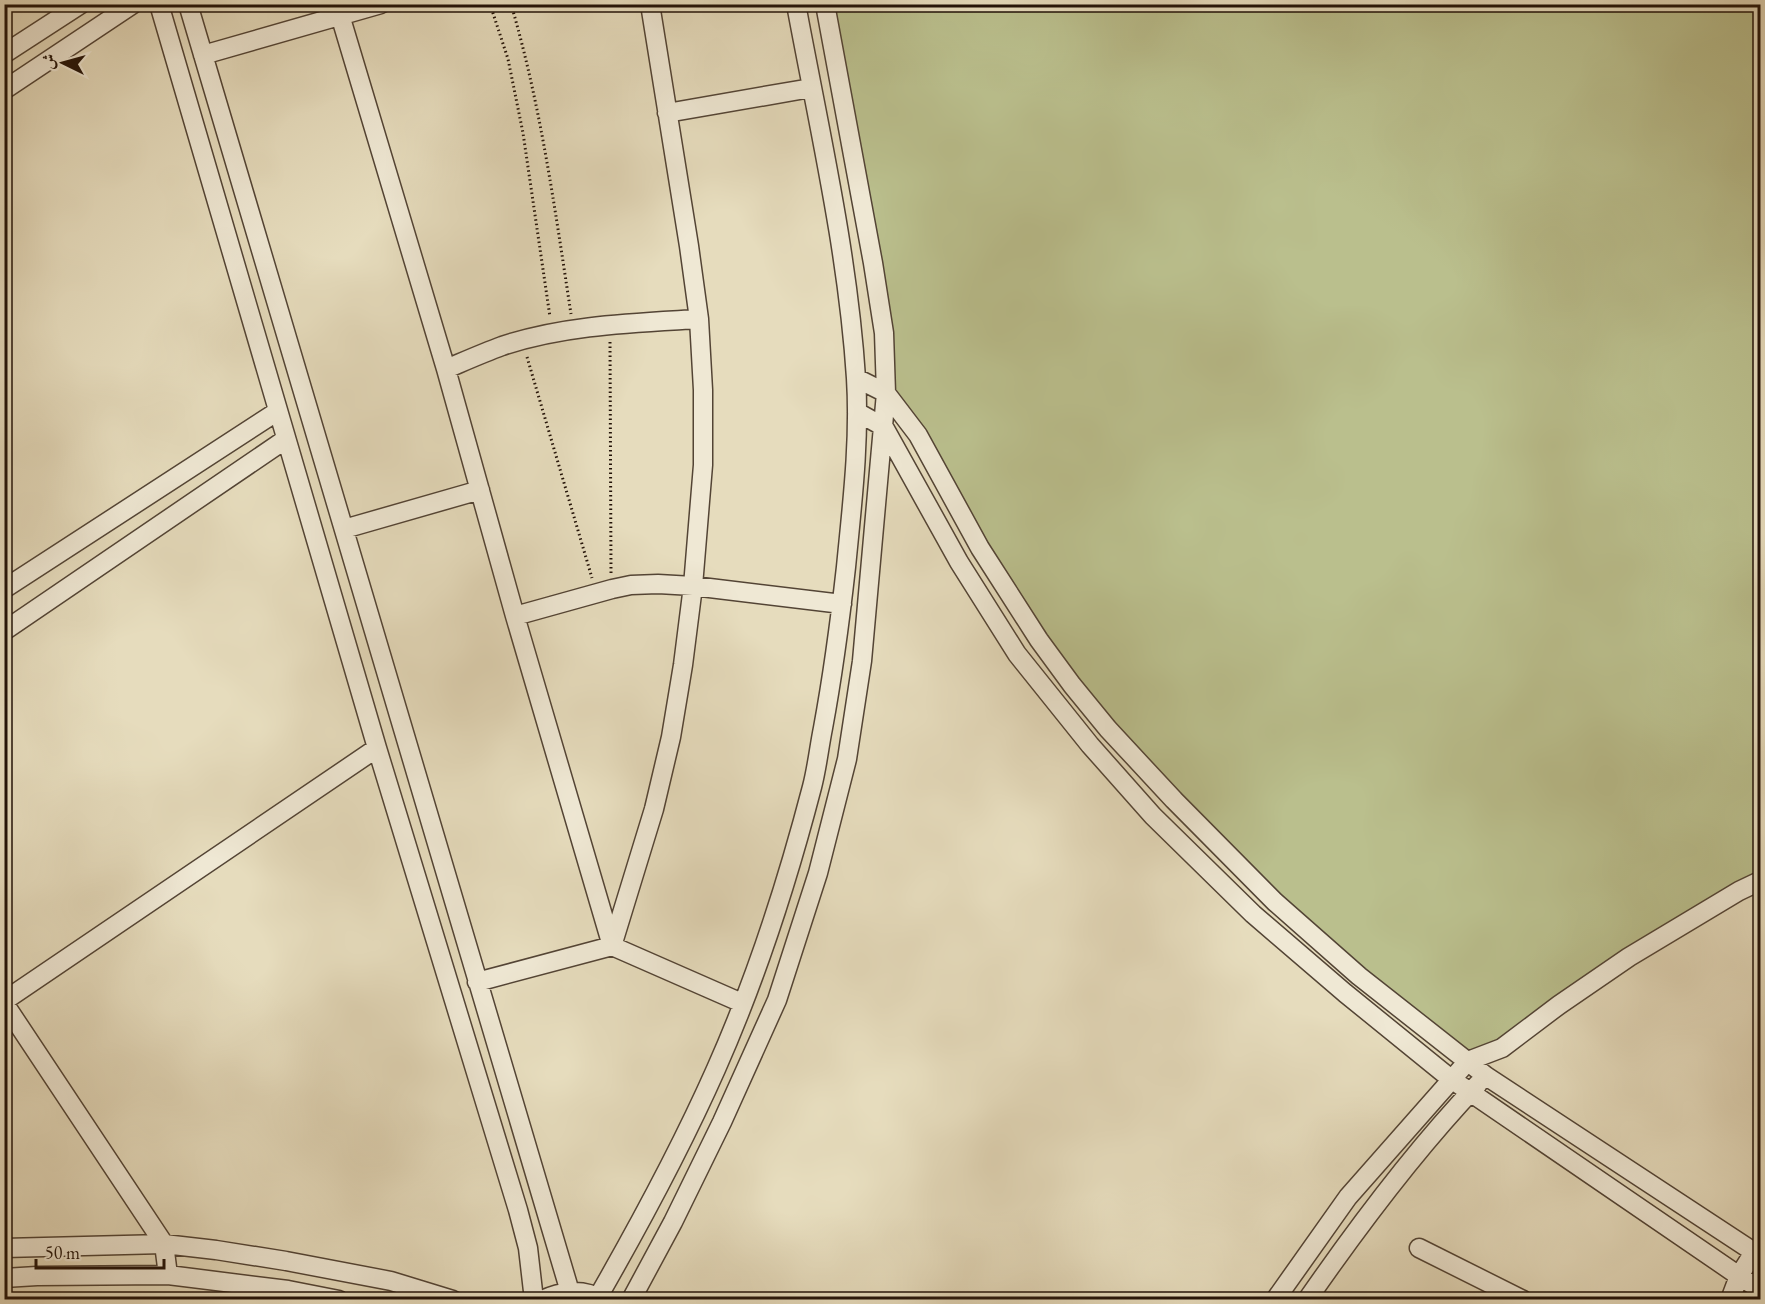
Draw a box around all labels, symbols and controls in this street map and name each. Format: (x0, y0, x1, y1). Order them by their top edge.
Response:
north arrow (33, 33, 93, 93)
text: ش (37, 53, 60, 71)
scale bar (36, 1232, 164, 1270)
text: 50 m (45, 1241, 80, 1264)

